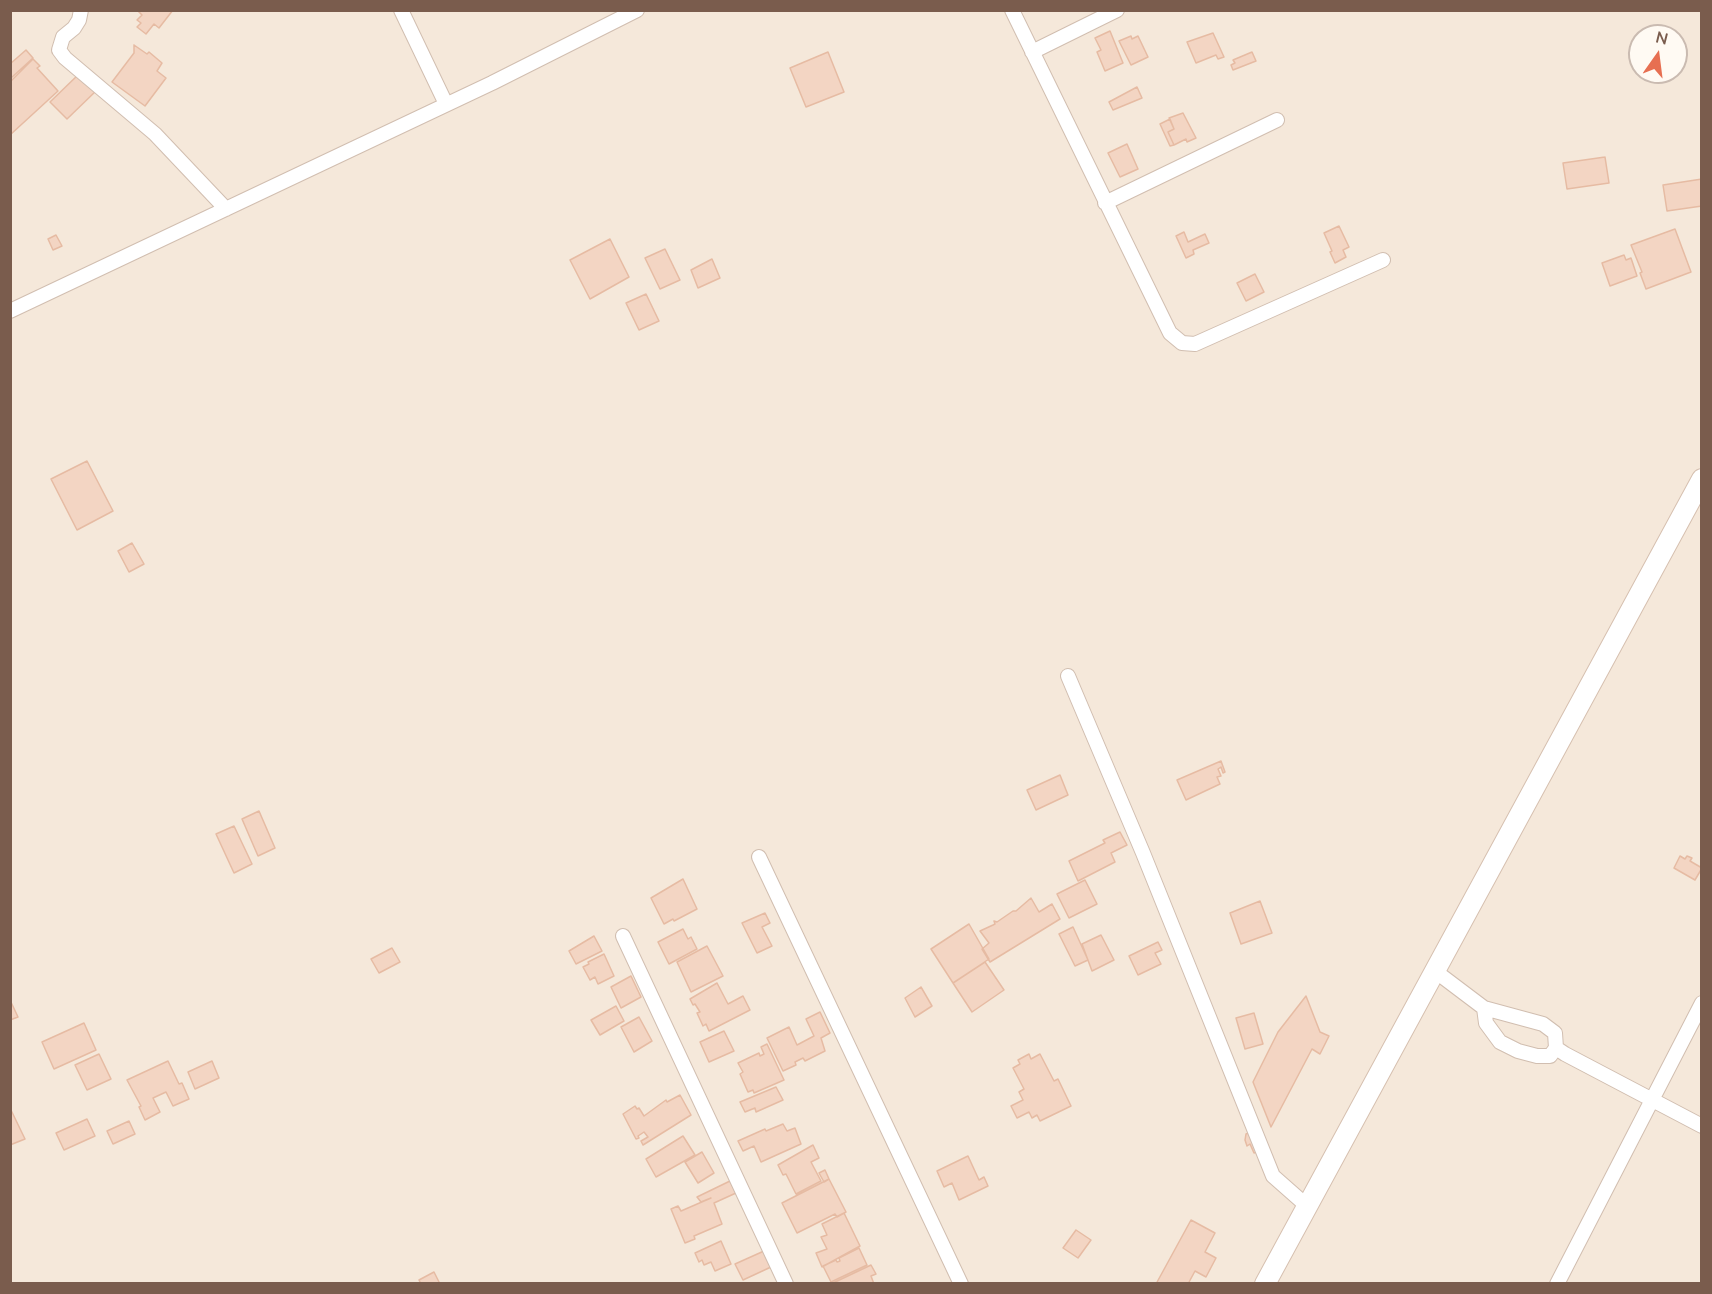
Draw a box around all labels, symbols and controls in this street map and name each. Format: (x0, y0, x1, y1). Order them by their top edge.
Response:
north arrow (1628, 24, 1688, 84)
text: N (1653, 26, 1670, 51)

